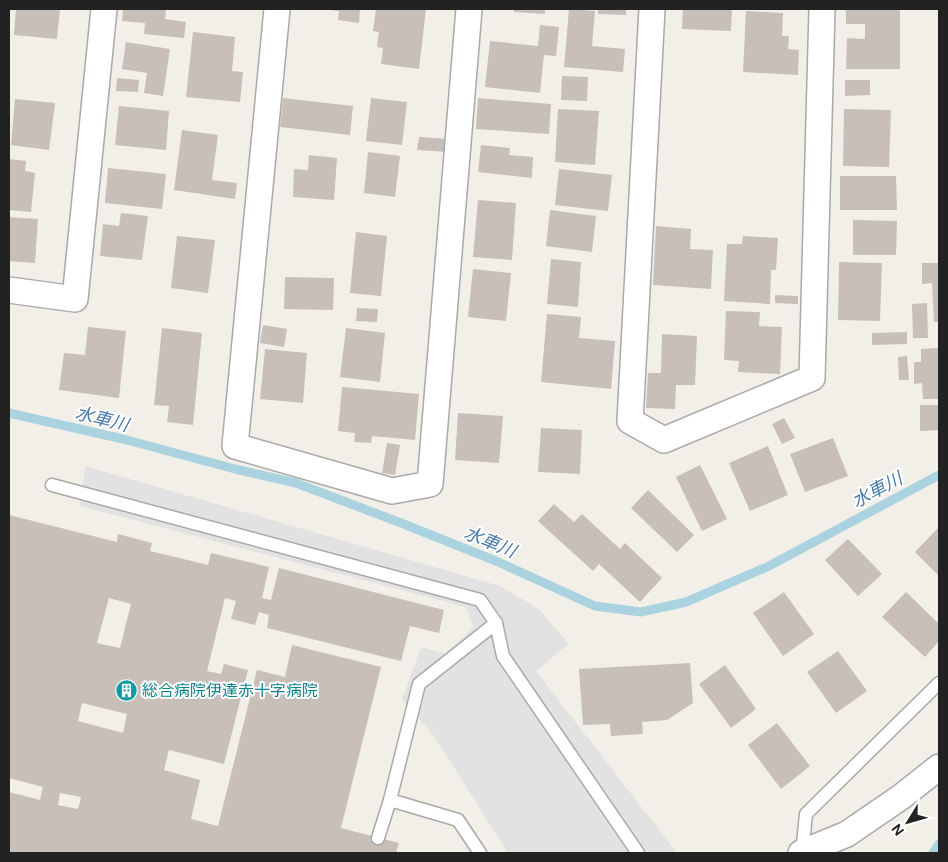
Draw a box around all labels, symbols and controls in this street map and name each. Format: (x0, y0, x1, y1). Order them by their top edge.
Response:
water label: 水車川 (73, 401, 133, 438)
water label: 水車川 (848, 466, 908, 513)
water label: 水車川 (460, 521, 521, 564)
building icon: 総合病院伊達赤十字病院 (114, 678, 138, 702)
place label: 総合病院伊達赤十字病院 (142, 680, 318, 701)
north arrow (883, 797, 933, 847)
text: N (887, 820, 908, 839)

